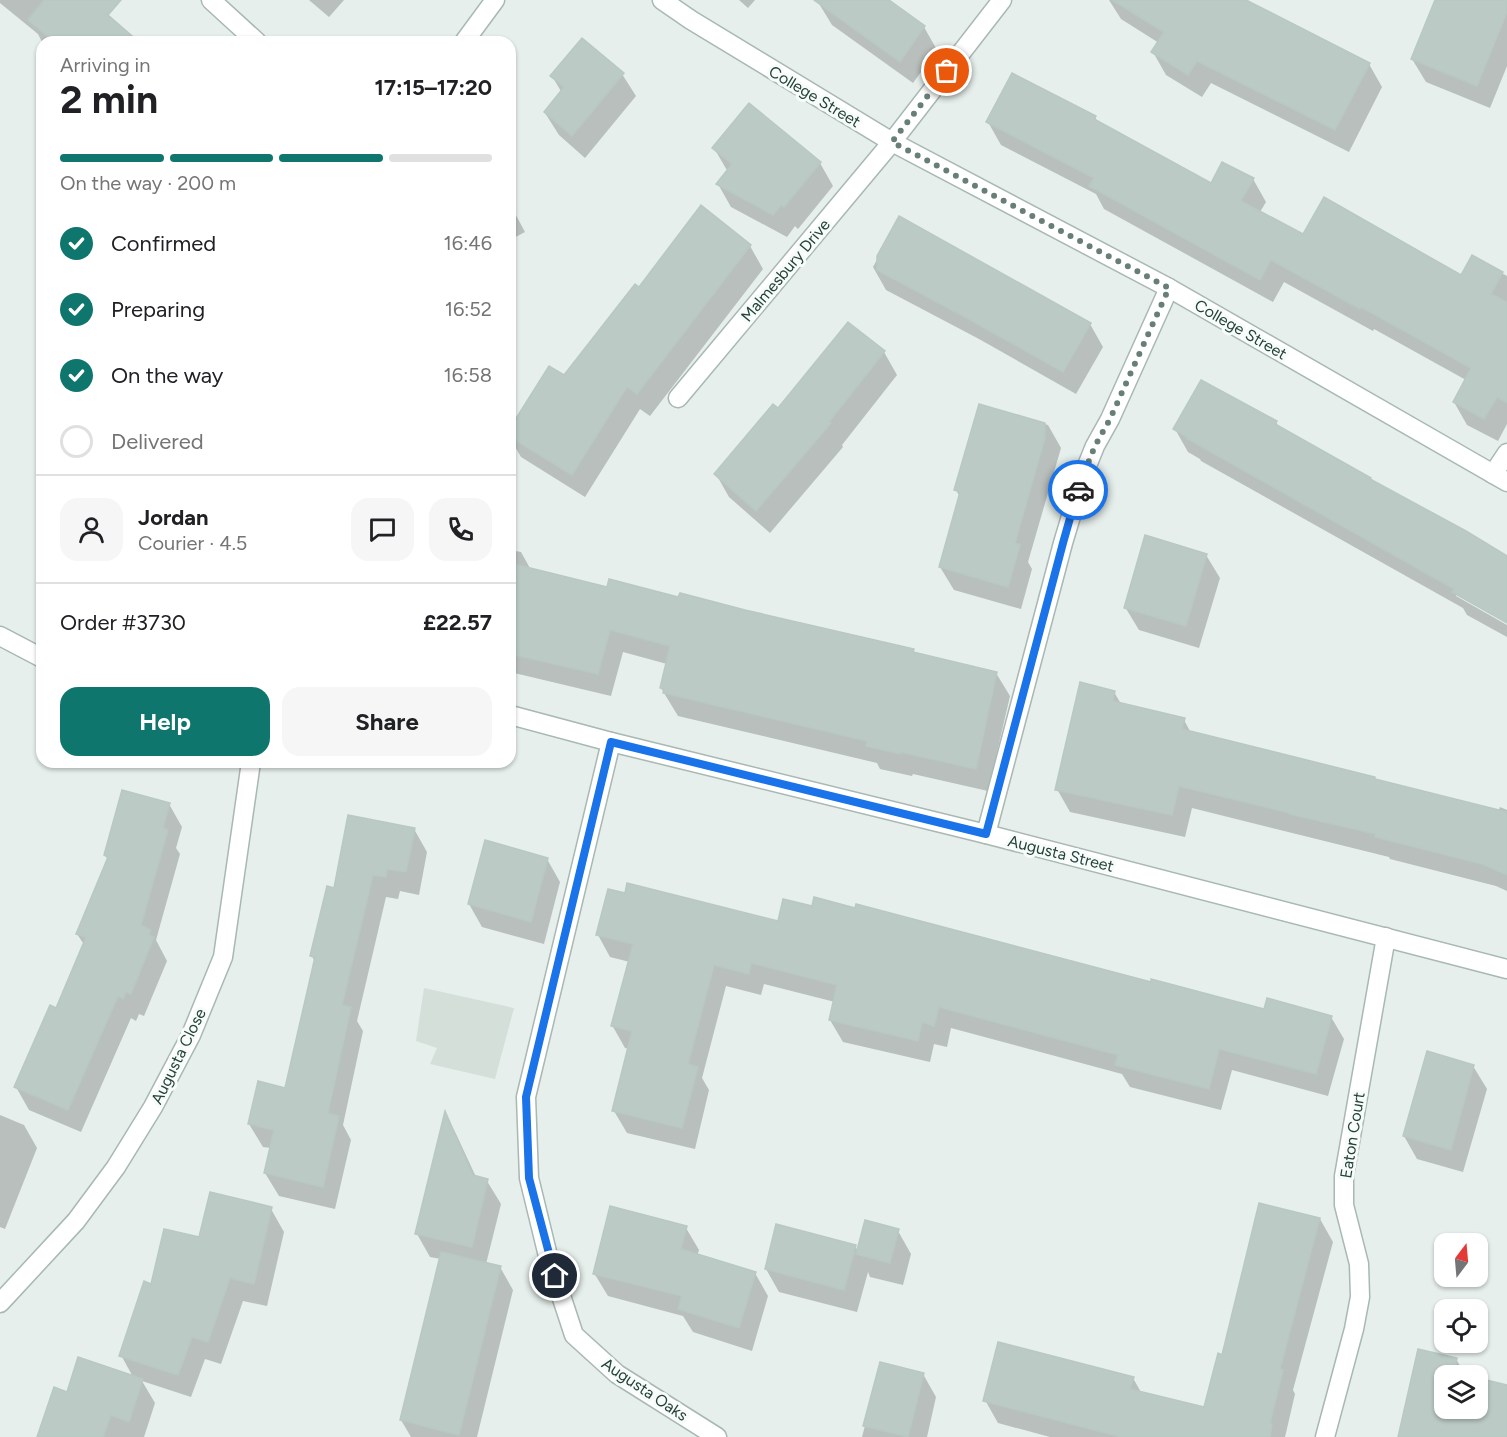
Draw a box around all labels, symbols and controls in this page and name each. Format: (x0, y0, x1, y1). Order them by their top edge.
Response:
pin (921, 45, 972, 96)
text: Arriving in (60, 53, 150, 77)
icon: bag (930, 54, 963, 87)
street label: College Street (765, 62, 864, 131)
text: 17:15–17:20 (375, 74, 492, 101)
text: 2 min (60, 76, 158, 123)
text: On the way · 200 m (60, 171, 236, 195)
street label: Malmesbury Drive (737, 215, 834, 325)
icon: check (60, 227, 93, 260)
text: Confirmed (111, 230, 216, 257)
text: 16:46 (444, 231, 492, 255)
icon: check (60, 293, 93, 326)
street label: College Street (1191, 295, 1290, 364)
text: Preparing (111, 296, 205, 323)
text: 16:52 (445, 297, 492, 321)
icon: check (60, 359, 93, 392)
text: On the way (111, 362, 223, 389)
text: 16:58 (444, 363, 492, 387)
text: Delivered (111, 428, 204, 455)
courier (1048, 460, 1108, 520)
icon: car (1062, 474, 1095, 507)
button: person (60, 498, 123, 561)
button: chat (351, 498, 414, 561)
button: phone (429, 498, 492, 561)
text: Jordan (138, 504, 209, 531)
text: Courier · 4.5 (138, 531, 247, 555)
text: Order #3730 (60, 609, 186, 636)
text: £22.57 (423, 609, 492, 636)
button: Help (60, 687, 270, 756)
button: Share (282, 687, 492, 756)
street label: Augusta Street (1006, 831, 1116, 876)
street label: Augusta Close (147, 1005, 210, 1107)
street label: Eaton Court (1336, 1091, 1369, 1180)
north arrow (1434, 1233, 1488, 1287)
map controls (1434, 1233, 1488, 1419)
pin (529, 1250, 580, 1301)
icon: home (538, 1259, 571, 1292)
button: locate (1434, 1299, 1488, 1353)
street label: Augusta Oaks (598, 1354, 691, 1425)
button: layers (1434, 1365, 1488, 1419)

